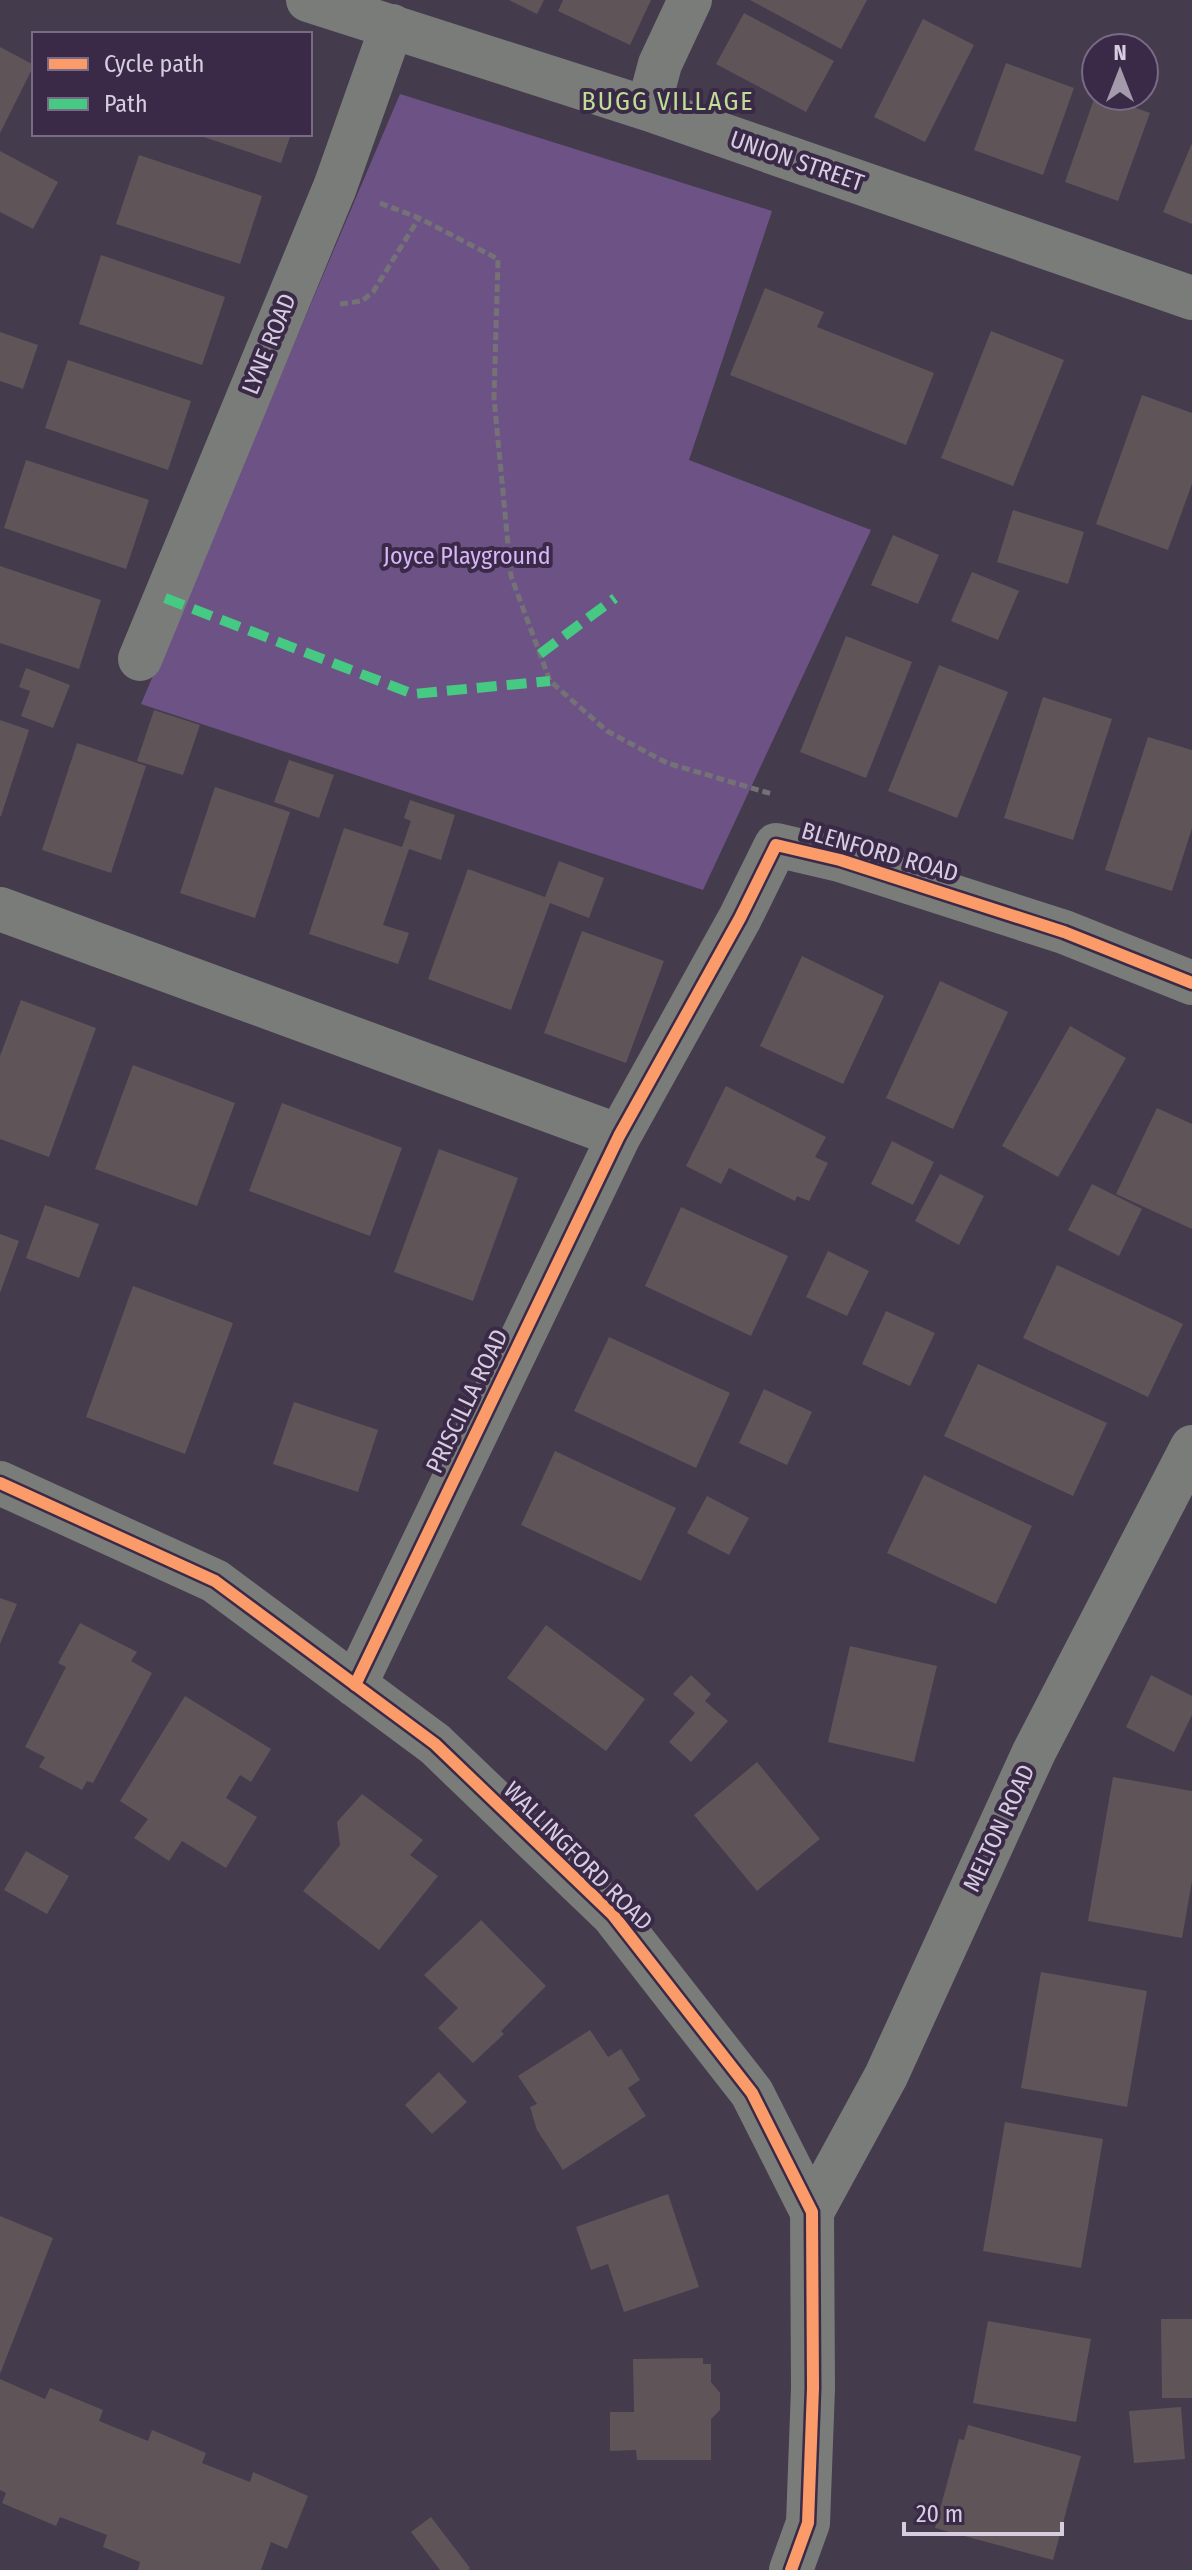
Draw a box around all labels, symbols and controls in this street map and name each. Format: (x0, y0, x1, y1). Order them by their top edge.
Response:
legend (32, 32, 312, 136)
north arrow (1080, 32, 1160, 112)
text: N (1113, 39, 1127, 66)
text: Cycle path (104, 50, 204, 78)
district label: BUGG VILLAGE (581, 86, 755, 117)
text: Path (104, 90, 148, 118)
street label: UNION STREET (727, 125, 867, 197)
street label: LYNE ROAD (236, 290, 302, 398)
park label: Joyce Playground (383, 542, 551, 570)
street label: BLENFORD ROAD (798, 816, 962, 888)
street label: PRISCILLA ROAD (420, 1325, 514, 1477)
street label: MELTON ROAD (957, 1760, 1041, 1896)
street label: WALLINGFORD ROAD (498, 1776, 658, 1936)
scale bar (904, 2486, 1062, 2536)
text: 20 m (916, 2500, 963, 2528)

